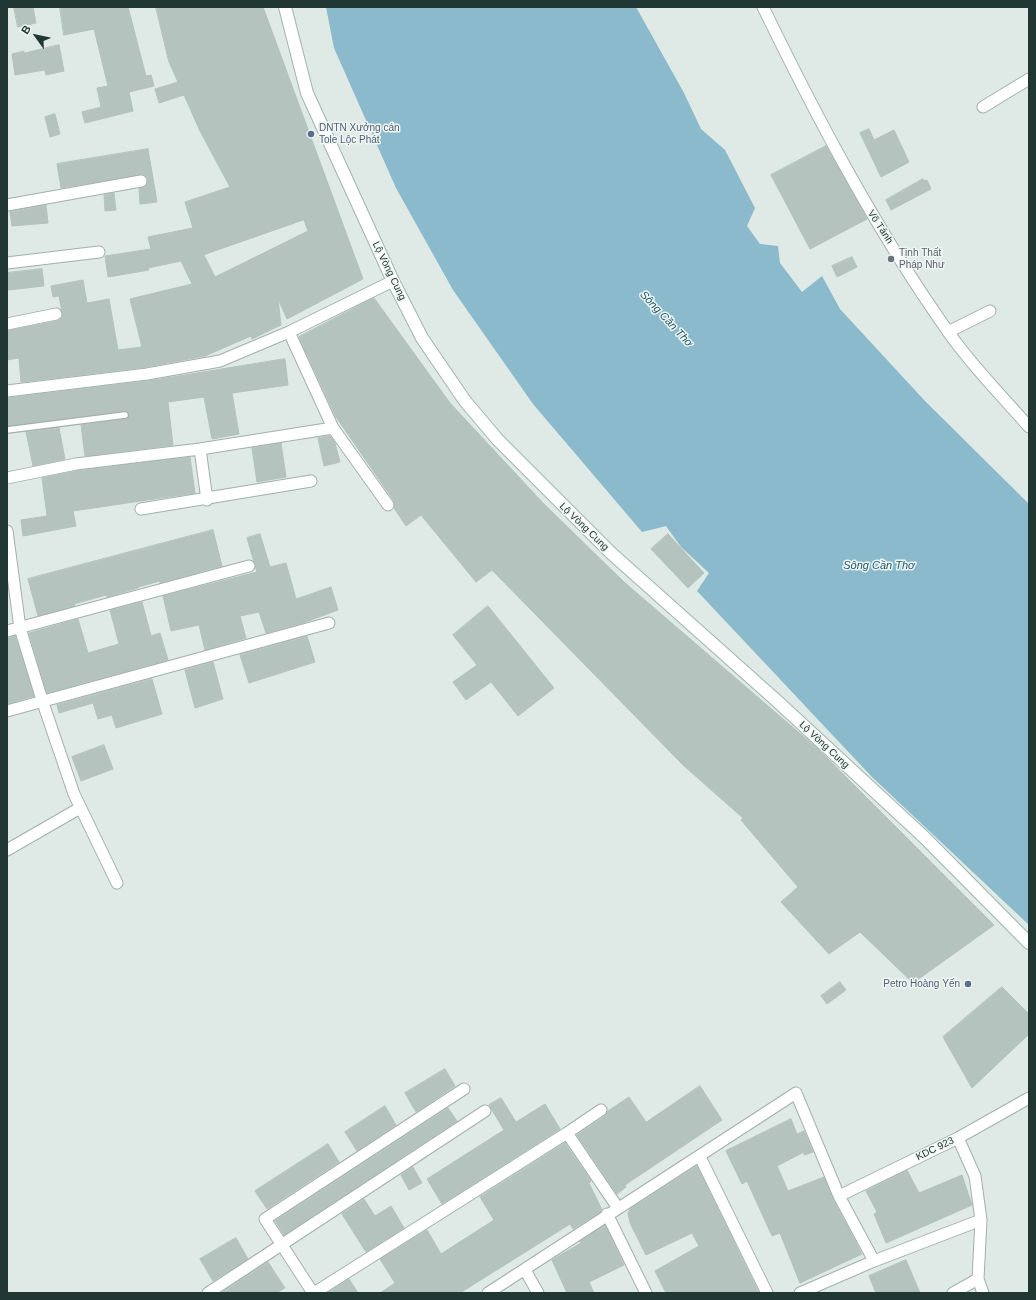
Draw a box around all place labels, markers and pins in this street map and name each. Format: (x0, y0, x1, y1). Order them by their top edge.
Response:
place label: DNTN Xưởng cán Tole Lộc Phát (319, 122, 399, 146)
marker: DNTN Xưởng cán Tole Lộc Phát (306, 129, 316, 139)
place label: Tịnh Thất Pháp Như (899, 247, 945, 270)
marker: Tịnh Thất Pháp Như (886, 254, 896, 264)
place label: Petro Hoàng Yến (883, 978, 960, 990)
marker: Petro Hoàng Yến (963, 979, 973, 989)

